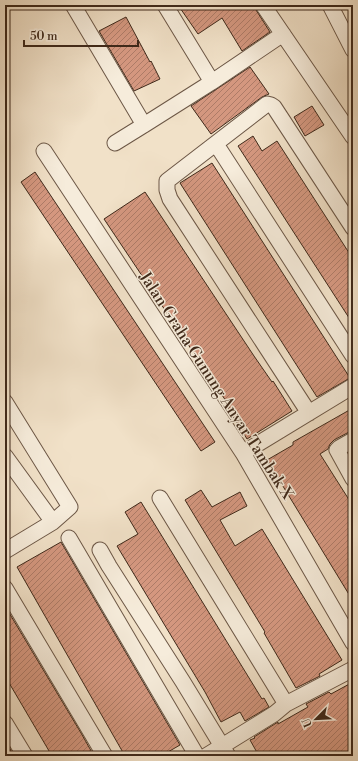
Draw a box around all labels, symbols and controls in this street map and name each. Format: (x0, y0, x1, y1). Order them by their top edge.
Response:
scale bar (24, 22, 138, 48)
text: 50 m (30, 29, 58, 44)
street label: Jalan Graha Gunung Anyar Tambak X (134, 267, 298, 504)
north arrow (296, 699, 336, 739)
text: U (299, 715, 316, 729)

